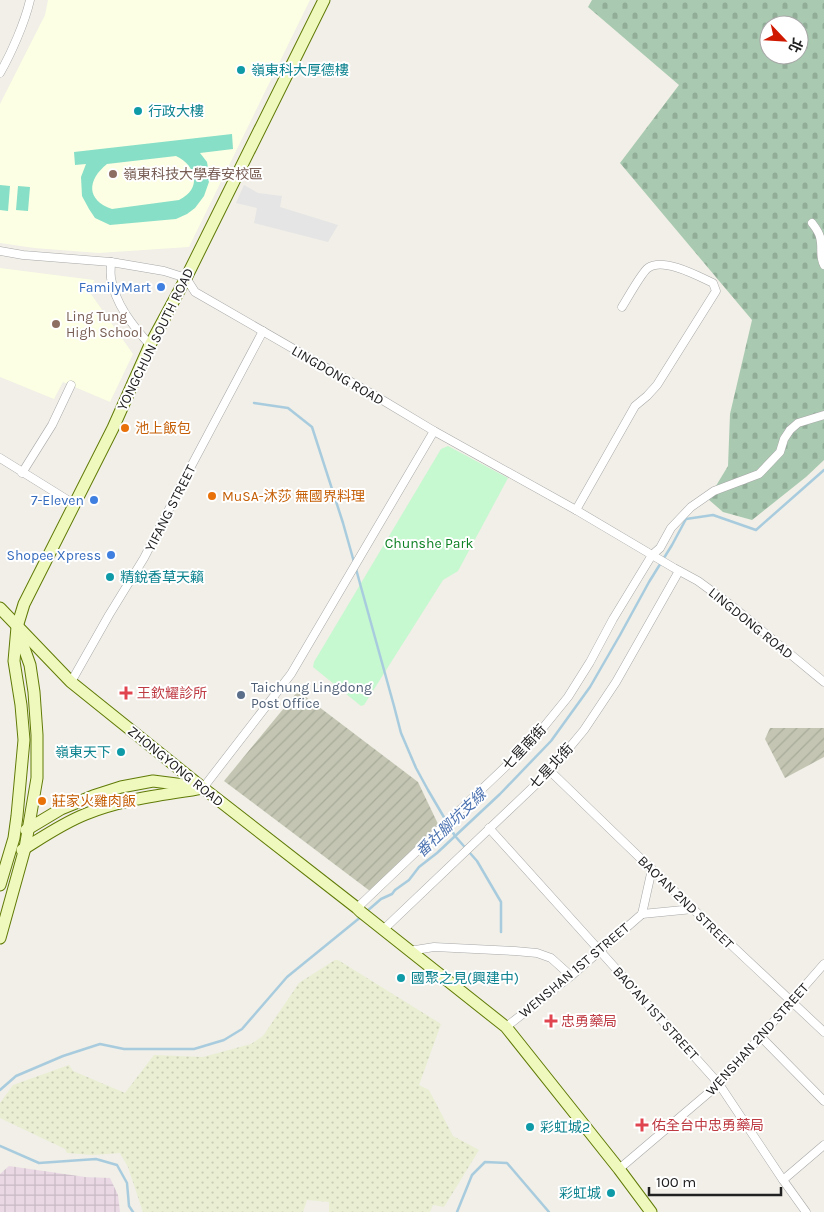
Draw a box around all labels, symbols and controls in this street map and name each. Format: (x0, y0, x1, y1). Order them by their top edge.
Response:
north arrow (759, 15, 809, 65)
text: 北 (785, 35, 806, 55)
place label: 嶺東科大厚德樓 (251, 62, 349, 79)
marker: 嶺東科大厚德樓 (235, 64, 247, 76)
place label: 行政大樓 (148, 103, 204, 120)
marker: 行政大樓 (132, 105, 144, 117)
place label: 嶺東科技大學春安校區 (123, 166, 263, 183)
marker: 嶺東科技大學春安校區 (107, 168, 119, 180)
street label: YONGCHUN SOUTH ROAD (114, 265, 197, 413)
place label: FamilyMart (79, 279, 151, 296)
marker: FamilyMart (155, 281, 167, 293)
place label: Ling Tung High School (66, 308, 143, 341)
marker: Ling Tung High School (50, 318, 62, 330)
street label: LINGDONG ROAD (288, 342, 387, 409)
place label: 池上飯包 (135, 420, 191, 437)
marker: 池上飯包 (119, 422, 131, 434)
street label: YIFANG STREET (141, 462, 200, 554)
place label: MuSA-沐莎 無國界料理 (222, 488, 365, 505)
marker: MuSA-沐莎 無國界料理 (206, 490, 218, 502)
place label: 7-Eleven (31, 492, 84, 509)
marker: 7-Eleven (88, 494, 100, 506)
park label: Chunshe Park (385, 535, 473, 552)
place label: Shopee Xpress (6, 547, 101, 564)
marker: Shopee Xpress (105, 549, 117, 561)
place label: 精銳香草天籟 (120, 569, 204, 586)
marker: 精銳香草天籟 (104, 571, 116, 583)
street label: LINGDONG ROAD (705, 584, 797, 663)
place label: Taichung Lingdong Post Office (251, 679, 372, 712)
place label: 王欽耀診所 (137, 685, 207, 702)
marker: 王欽耀診所 (119, 686, 133, 700)
marker: Taichung Lingdong Post Office (235, 689, 247, 701)
street label: 七星南街 (499, 721, 550, 774)
street label: ZHONGYONG ROAD (124, 722, 227, 810)
street label: 七星北街 (526, 740, 577, 793)
place label: 嶺東天下 (55, 744, 111, 761)
marker: 嶺東天下 (115, 746, 127, 758)
water label: 番社腳坑支線 (412, 784, 491, 861)
place label: 莊家火雞肉飯 (52, 793, 136, 810)
marker: 莊家火雞肉飯 (36, 795, 48, 807)
street label: BAO’AN 2ND STREET (634, 852, 737, 952)
street label: WENSHAN 1ST STREET (516, 919, 633, 1022)
street label: BAO’AN 1ST STREET (609, 963, 702, 1064)
place label: 國聚之見(興建中) (411, 970, 519, 987)
marker: 國聚之見(興建中) (395, 972, 407, 984)
street label: WENSHAN 2ND STREET (702, 979, 812, 1099)
place label: 忠勇藥局 (561, 1013, 617, 1030)
marker: 忠勇藥局 (545, 1015, 557, 1027)
place label: 佑全台中忠勇藥局 (652, 1117, 764, 1134)
place label: 彩虹城2 (540, 1119, 590, 1136)
marker: 佑全台中忠勇藥局 (636, 1119, 648, 1131)
marker: 彩虹城2 (524, 1121, 536, 1133)
scale bar (649, 1164, 782, 1196)
text: 100 m (656, 1173, 696, 1191)
place label: 彩虹城 (559, 1185, 601, 1202)
marker: 彩虹城 (605, 1187, 617, 1199)

